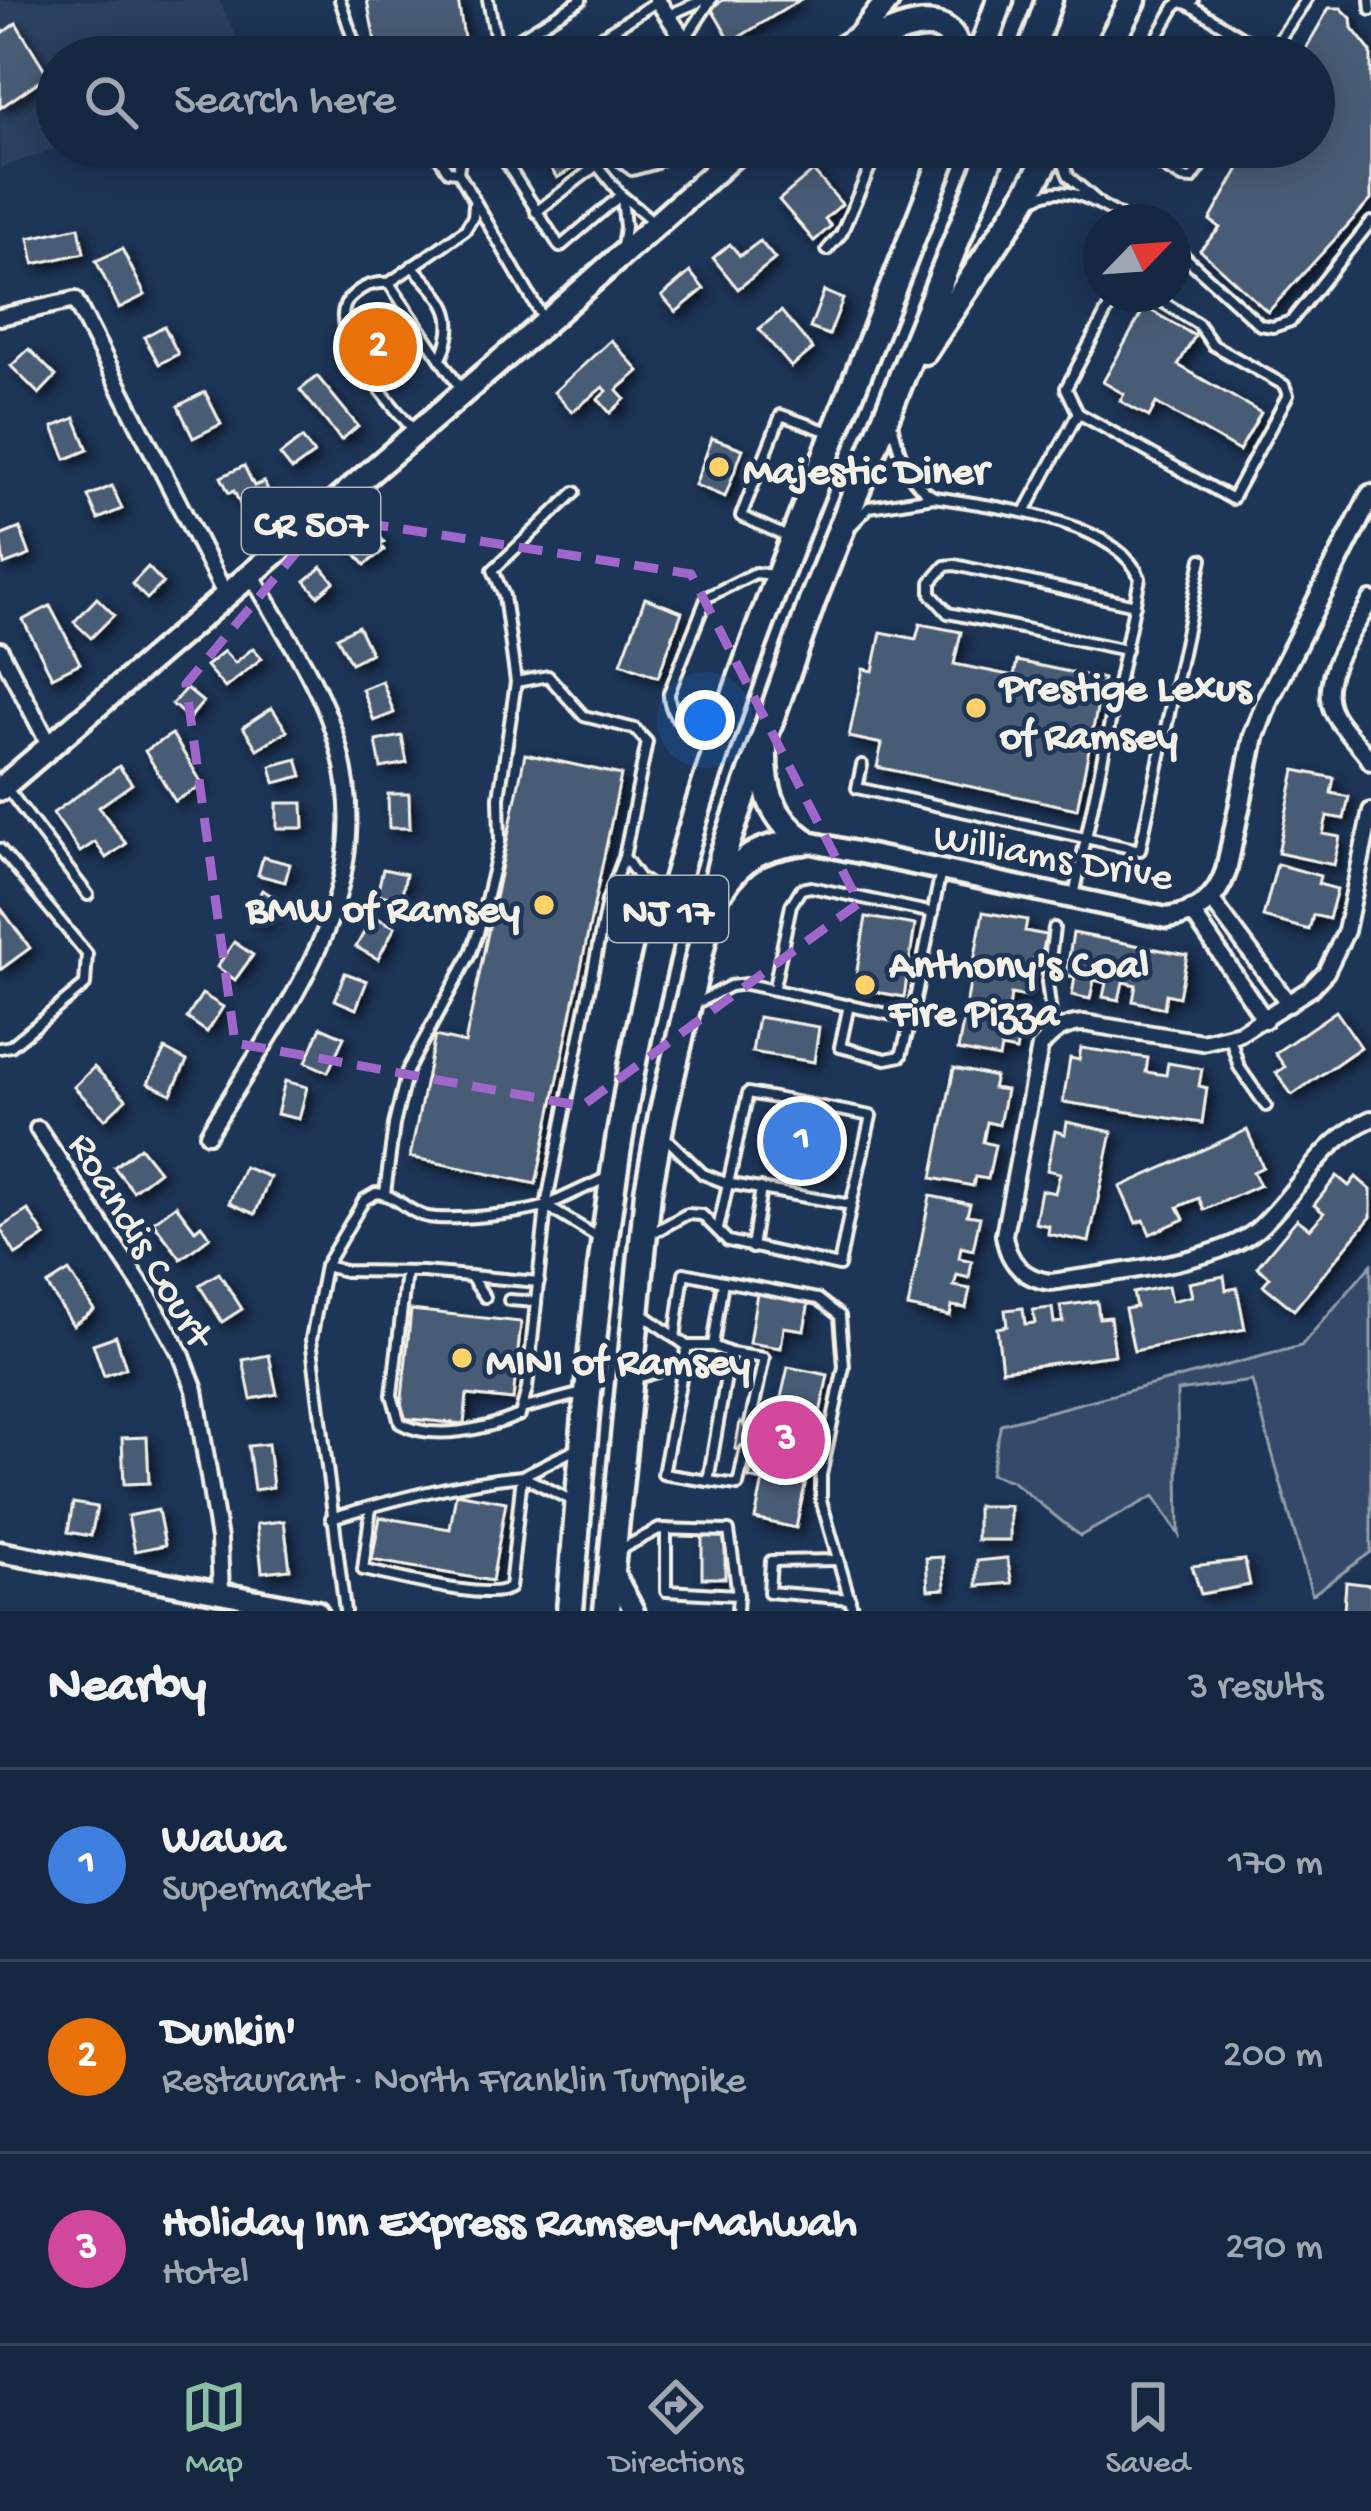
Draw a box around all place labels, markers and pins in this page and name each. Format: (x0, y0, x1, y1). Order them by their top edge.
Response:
pin: 2 (339, 302, 417, 392)
place label: Majestic Diner (743, 450, 992, 499)
marker: Majestic Diner (706, 454, 732, 480)
place label: Prestige Lexus of Ramsey (998, 667, 1254, 764)
marker: Prestige Lexus of Ramsey (963, 695, 989, 721)
place label: BMW of Ramsey (244, 888, 520, 937)
marker: BMW of Ramsey (531, 892, 557, 918)
place label: Anthony's Coal Fire Pizza (887, 944, 1149, 1041)
marker: Anthony's Coal Fire Pizza (852, 972, 878, 998)
pin: 1 (763, 1096, 841, 1186)
place label: MINI of Ramsey (486, 1341, 751, 1390)
marker: MINI of Ramsey (449, 1345, 475, 1371)
pin: 3 (747, 1395, 825, 1485)

